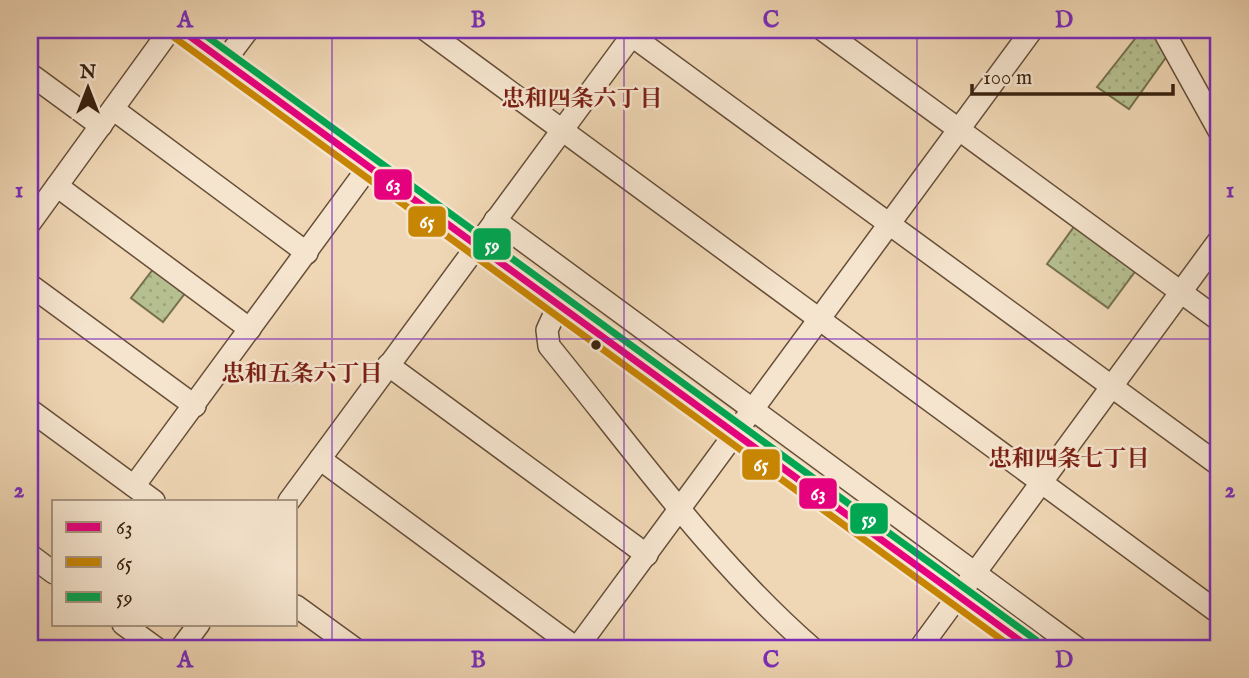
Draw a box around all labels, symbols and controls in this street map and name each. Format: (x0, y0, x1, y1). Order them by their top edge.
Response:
text: A (176, 6, 194, 35)
text: B (470, 6, 486, 35)
text: C (763, 6, 780, 35)
text: D (1055, 6, 1073, 35)
north arrow (52, 52, 122, 122)
scale bar (972, 52, 1174, 96)
text: N (79, 61, 97, 85)
text: 100 m (983, 65, 1032, 92)
district label: 忠和四条六丁目 (502, 85, 663, 114)
line badge: 63 (373, 168, 413, 201)
text: 63 (385, 174, 401, 198)
text: 1 (15, 176, 23, 205)
text: 1 (1226, 176, 1234, 205)
line badge: 65 (407, 205, 447, 238)
text: 65 (420, 211, 435, 235)
line badge: 59 (472, 227, 512, 261)
text: 59 (484, 234, 500, 258)
unlabelled marker (589, 338, 603, 352)
district label: 忠和五条六丁目 (222, 360, 383, 389)
district label: 忠和四条七丁目 (989, 445, 1150, 474)
line badge: 65 (741, 448, 781, 481)
text: 65 (754, 454, 769, 478)
text: 2 (14, 476, 25, 505)
text: 2 (1225, 476, 1236, 505)
line badge: 63 (798, 477, 838, 510)
text: 63 (810, 483, 826, 507)
legend (52, 500, 298, 626)
line badge: 59 (849, 502, 889, 535)
text: 59 (861, 508, 877, 532)
text: 63 (116, 515, 133, 542)
text: 65 (116, 551, 133, 578)
text: 59 (116, 585, 133, 612)
text: A (176, 646, 194, 675)
text: B (470, 646, 486, 675)
text: C (763, 646, 780, 675)
text: D (1055, 646, 1073, 675)

